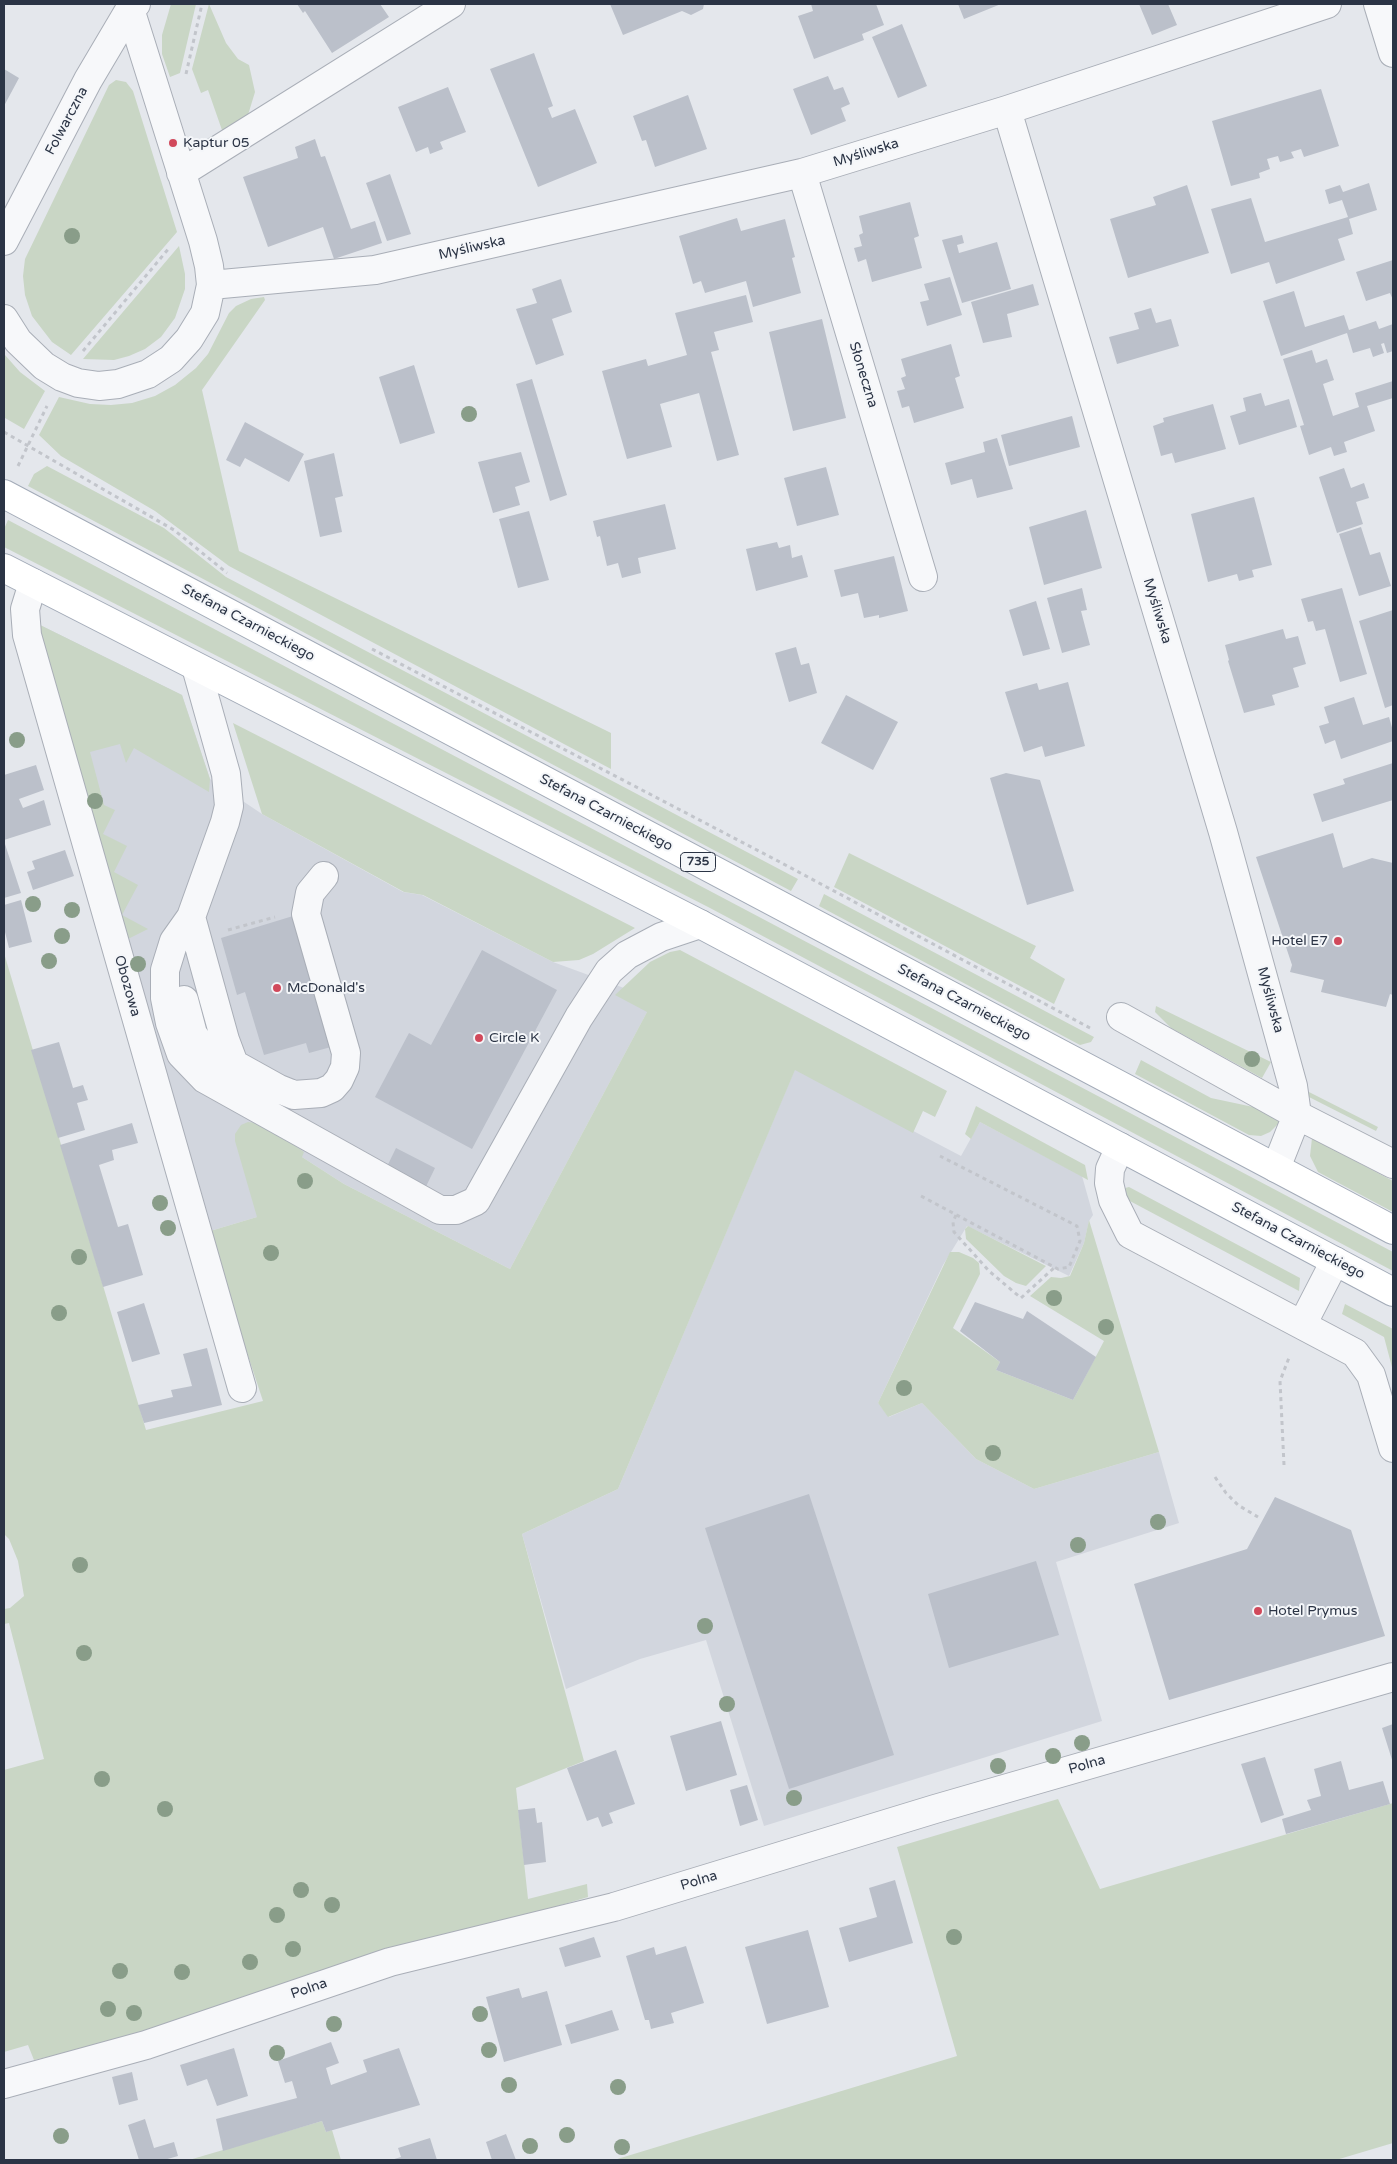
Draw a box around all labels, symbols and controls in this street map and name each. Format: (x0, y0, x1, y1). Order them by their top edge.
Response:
street label: Folwarczna (42, 84, 92, 158)
place label: Kaptur 05 (183, 135, 249, 151)
street label: Myśliwska (831, 135, 901, 171)
marker: Kaptur 05 (167, 137, 179, 149)
street label: Myśliwska (437, 232, 507, 264)
street label: Słoneczna (845, 340, 881, 410)
street label: Myśliwska (1139, 576, 1175, 646)
street label: Stefana Czarnieckiego (179, 581, 317, 665)
street label: Stefana Czarnieckiego (537, 771, 675, 855)
road number: 735 (680, 852, 716, 872)
place label: Hotel E7 (1271, 933, 1328, 949)
marker: Hotel E7 (1332, 935, 1344, 947)
street label: Obozowa (110, 953, 144, 1019)
street label: Stefana Czarnieckiego (895, 961, 1033, 1045)
street label: Myśliwska (1253, 965, 1287, 1035)
place label: McDonald's (287, 980, 365, 996)
marker: McDonald's (271, 982, 283, 994)
place label: Circle K (489, 1030, 539, 1046)
marker: Circle K (473, 1032, 485, 1044)
street label: Stefana Czarnieckiego (1229, 1199, 1367, 1283)
place label: Hotel Prymus (1268, 1603, 1357, 1619)
marker: Hotel Prymus (1252, 1605, 1264, 1617)
street label: Polna (1067, 1752, 1107, 1778)
street label: Polna (679, 1867, 719, 1895)
street label: Polna (288, 1975, 330, 2003)

